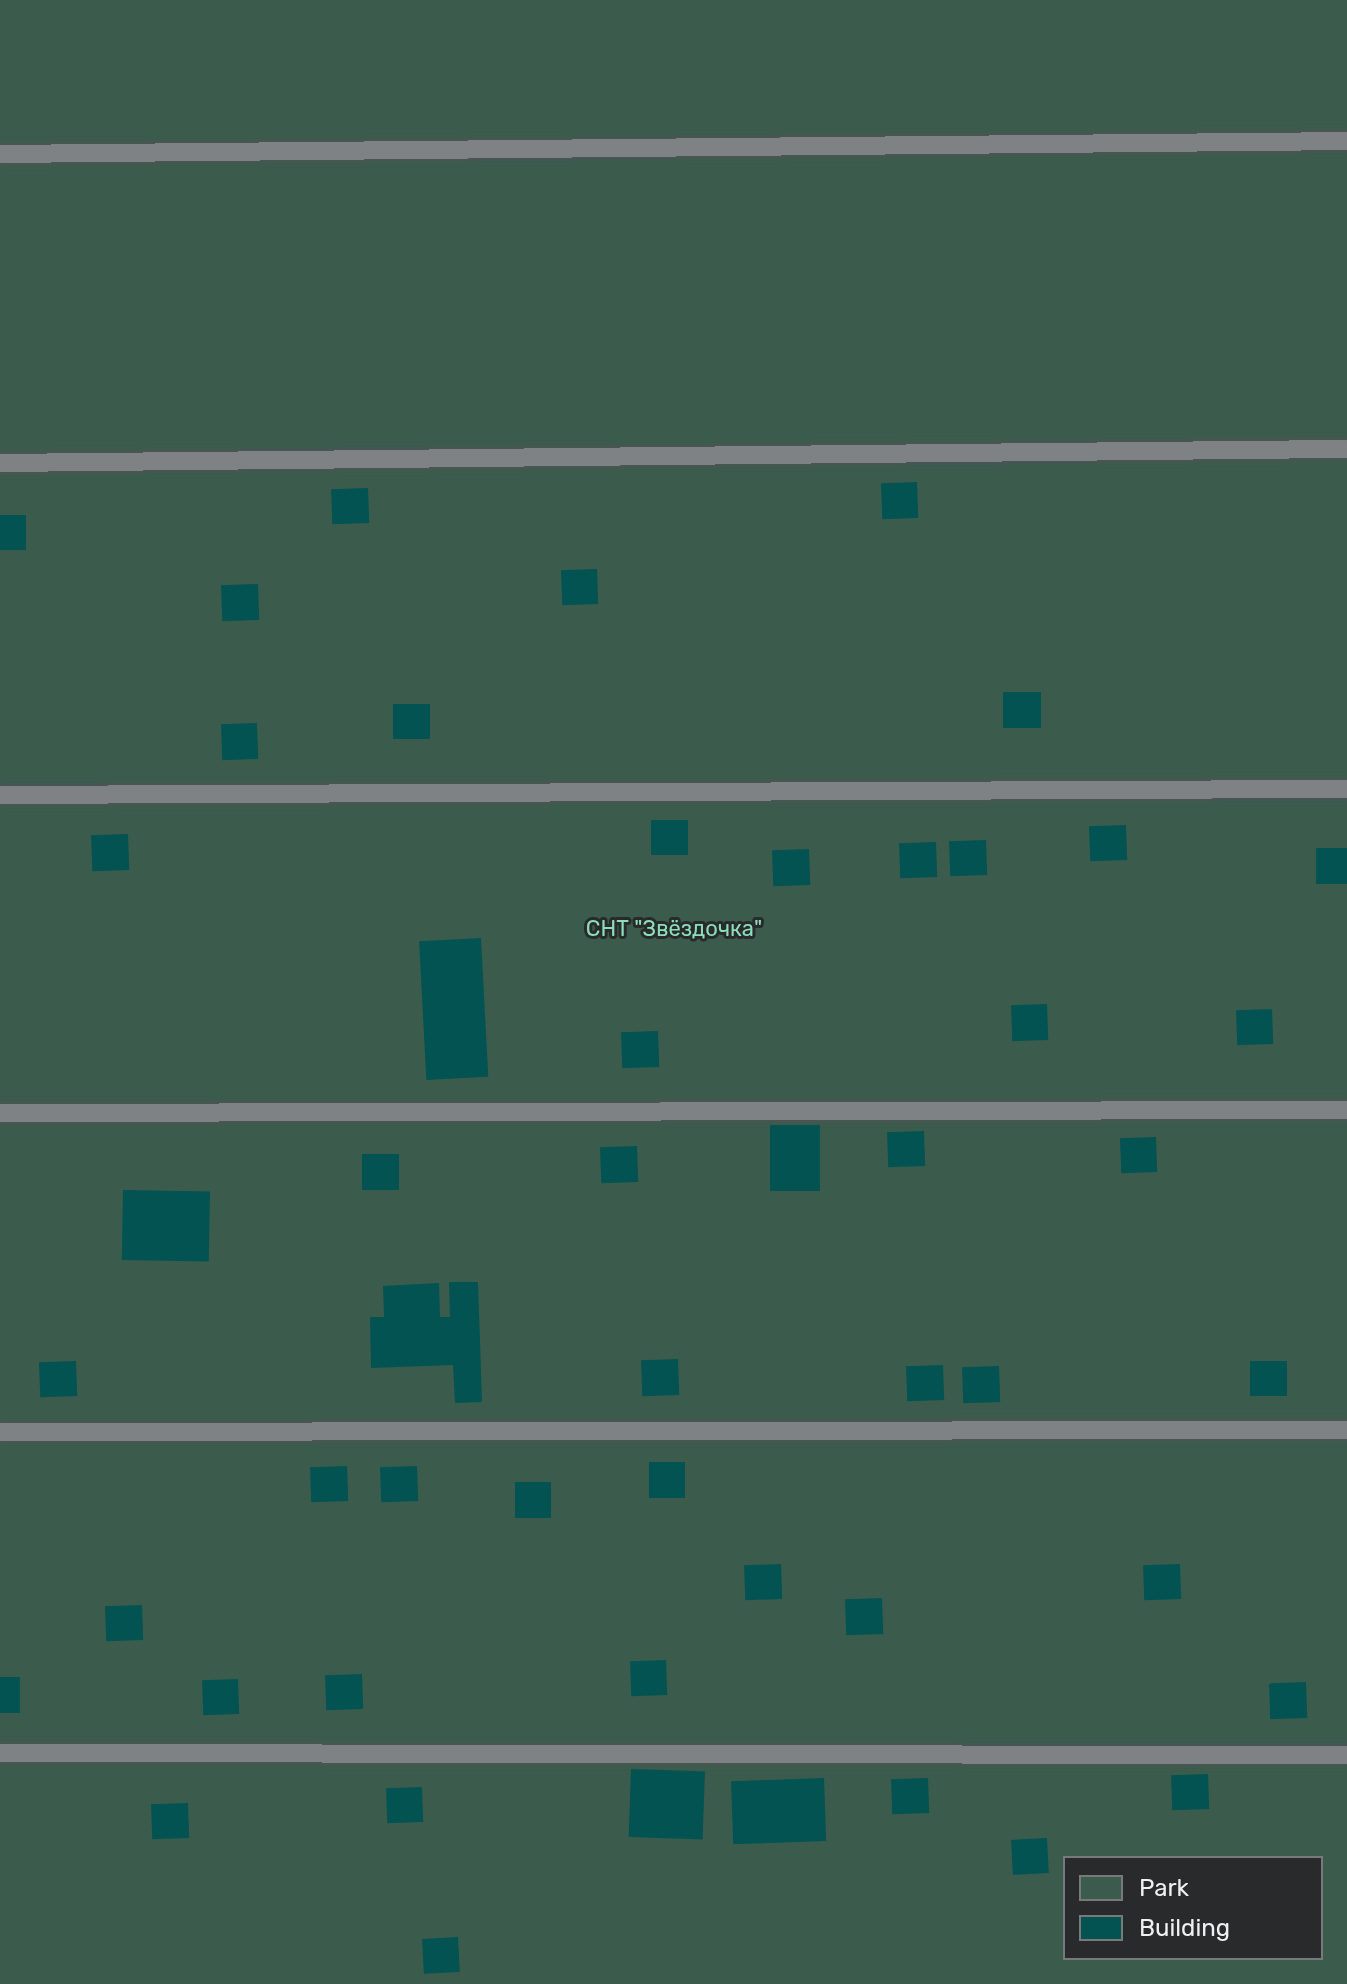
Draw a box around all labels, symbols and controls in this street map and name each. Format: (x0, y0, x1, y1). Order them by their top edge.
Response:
park label: СНТ "Звёздочка" (586, 916, 762, 942)
legend (1063, 1856, 1323, 1960)
text: Park (1139, 1874, 1189, 1902)
text: Building (1139, 1914, 1230, 1942)

